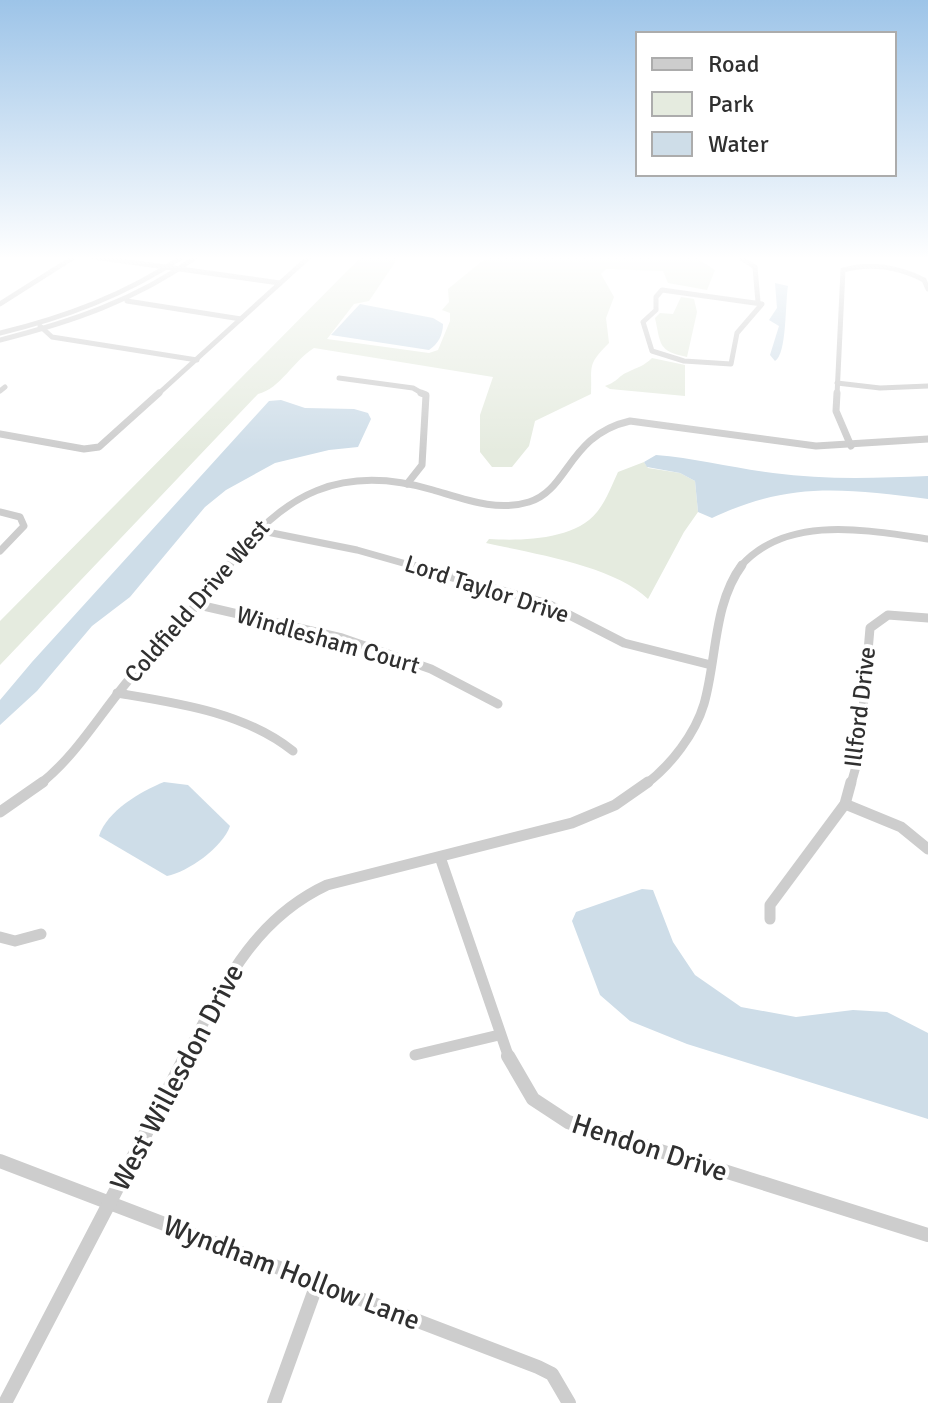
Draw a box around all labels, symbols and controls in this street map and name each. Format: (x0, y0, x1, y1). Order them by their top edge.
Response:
legend (636, 32, 896, 176)
text: Road (708, 49, 759, 79)
text: Park (708, 89, 754, 119)
text: Water (708, 129, 769, 159)
street label: Coldfield Drive West (118, 513, 276, 689)
street label: Lord Taylor Drive (401, 548, 573, 630)
street label: Windlesham Court (233, 599, 423, 681)
street label: Illford Drive (838, 645, 882, 769)
street label: West Willesdon Drive (103, 958, 251, 1197)
street label: Hendon Drive (568, 1107, 732, 1189)
street label: Wyndham Hollow Lane (158, 1208, 425, 1338)

